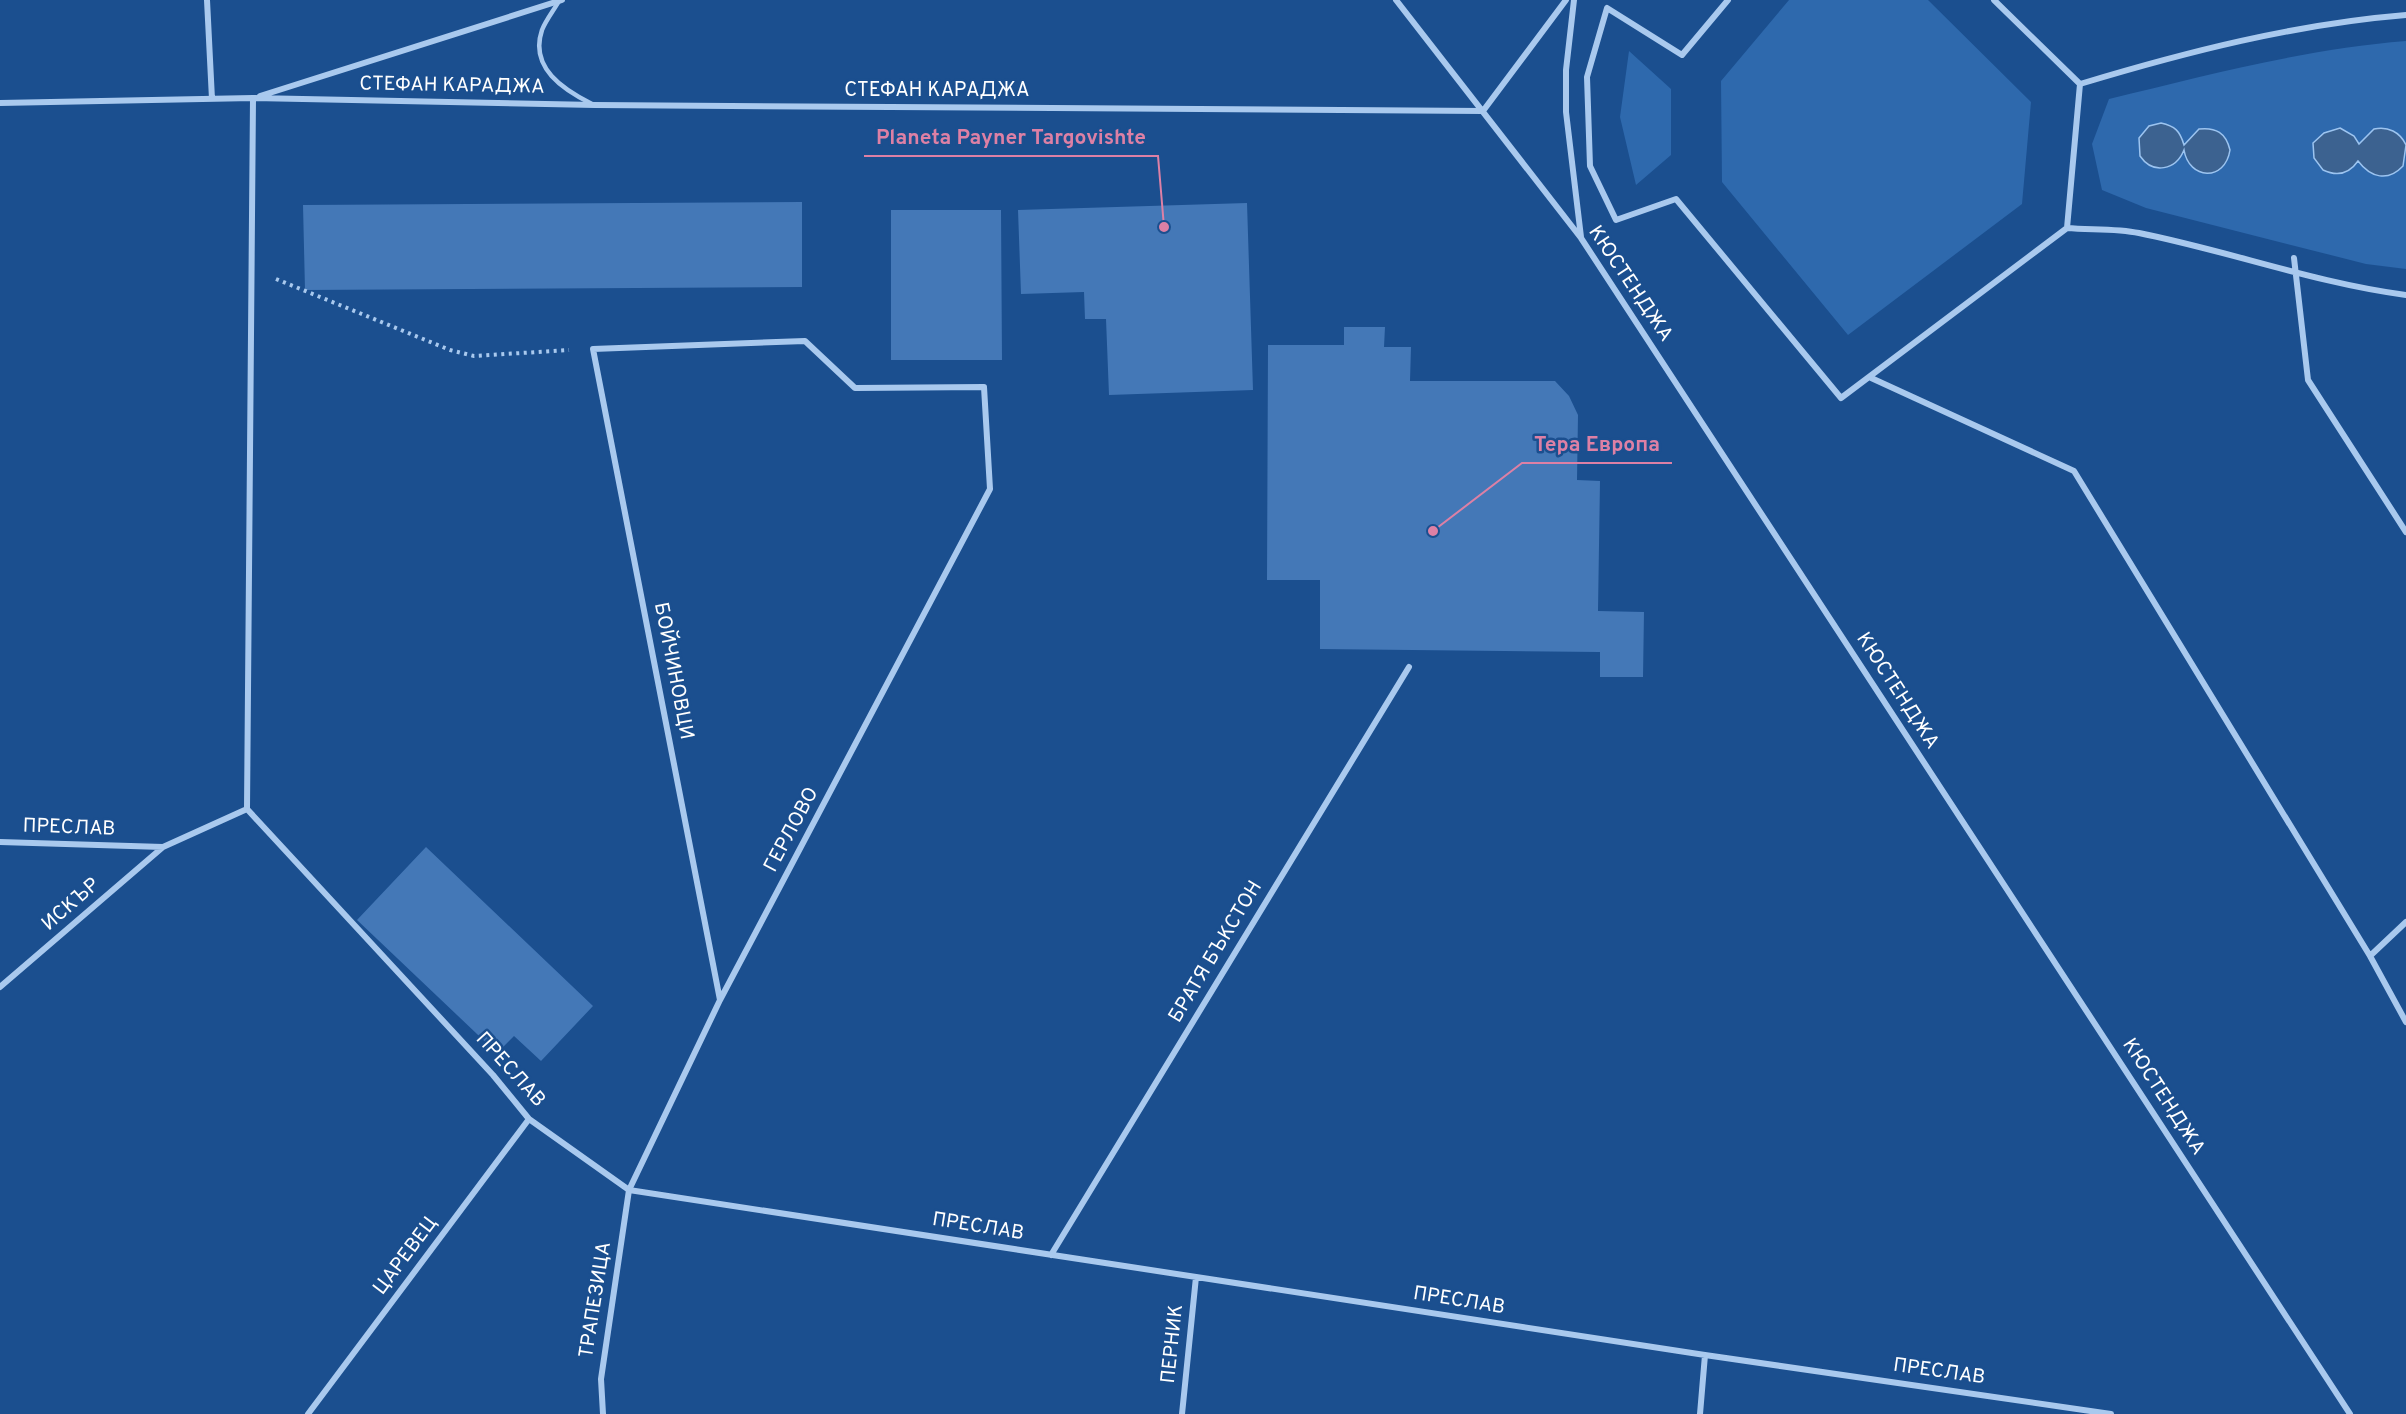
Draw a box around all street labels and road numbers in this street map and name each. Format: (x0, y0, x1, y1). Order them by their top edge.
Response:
street label: СТЕФАН КАРАДЖА (359, 71, 545, 101)
street label: СТЕФАН КАРАДЖА (844, 78, 1030, 104)
street label: КЮСТЕНДЖА (1582, 221, 1678, 347)
street label: БОЙЧИНОВЦИ (647, 600, 701, 742)
street label: КЮСТЕНДЖА (1850, 628, 1944, 754)
street label: ГЕРЛОВО (759, 783, 825, 877)
street label: ПРЕСЛАВ (22, 813, 116, 843)
street label: ИСКЪР (37, 873, 105, 937)
street label: БРАТЯ БЪКСТОН (1163, 876, 1269, 1028)
street label: ПРЕСЛАВ (469, 1027, 551, 1113)
street label: КЮСТЕНДЖА (2116, 1034, 2210, 1160)
street label: ПРЕСЛАВ (930, 1207, 1026, 1247)
street label: ЦАРЕВЕЦ (368, 1211, 444, 1301)
street label: ТРАПЕЗИЦА (574, 1240, 618, 1360)
street label: ПРЕСЛАВ (1411, 1281, 1507, 1321)
street label: ПЕРНИК (1156, 1303, 1190, 1385)
street label: ПРЕСЛАВ (1891, 1353, 1987, 1391)

